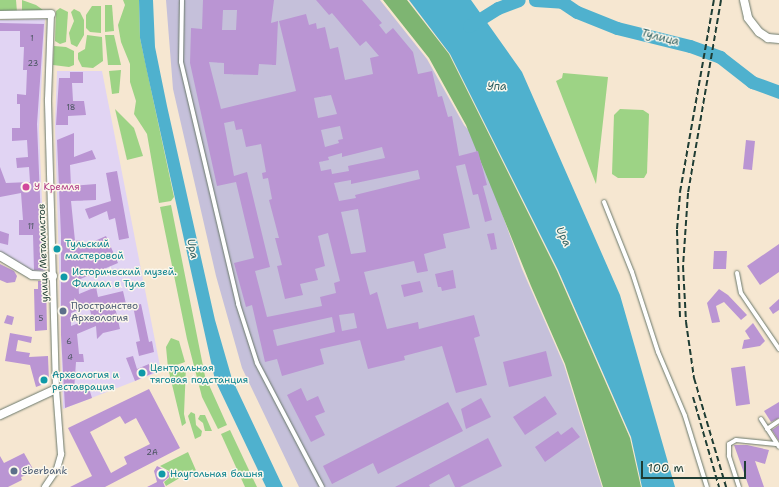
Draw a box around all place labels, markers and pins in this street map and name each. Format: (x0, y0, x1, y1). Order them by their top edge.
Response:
place label: У Кремля (34, 181, 80, 193)
marker: У Кремля (21, 182, 31, 192)
place label: Тульский мастеровой (65, 237, 124, 260)
marker: Тульский мастеровой (52, 244, 62, 254)
place label: Исторический музей. Филиал в Туле (72, 265, 177, 288)
marker: Исторический музей. Филиал в Туле (59, 272, 69, 282)
place label: Пространство Археология (71, 299, 138, 322)
marker: Пространство Археология (58, 306, 68, 316)
place label: Центральная тяговая подстанция (150, 361, 248, 384)
place label: Археология и реставрация (52, 368, 119, 392)
marker: Центральная тяговая подстанция (137, 368, 147, 378)
marker: Археология и реставрация (39, 375, 49, 385)
place label: Sberbank (22, 465, 67, 477)
marker: Sberbank (9, 466, 19, 476)
place label: Наугольная башня (170, 468, 263, 480)
marker: Наугольная башня (157, 469, 167, 479)

